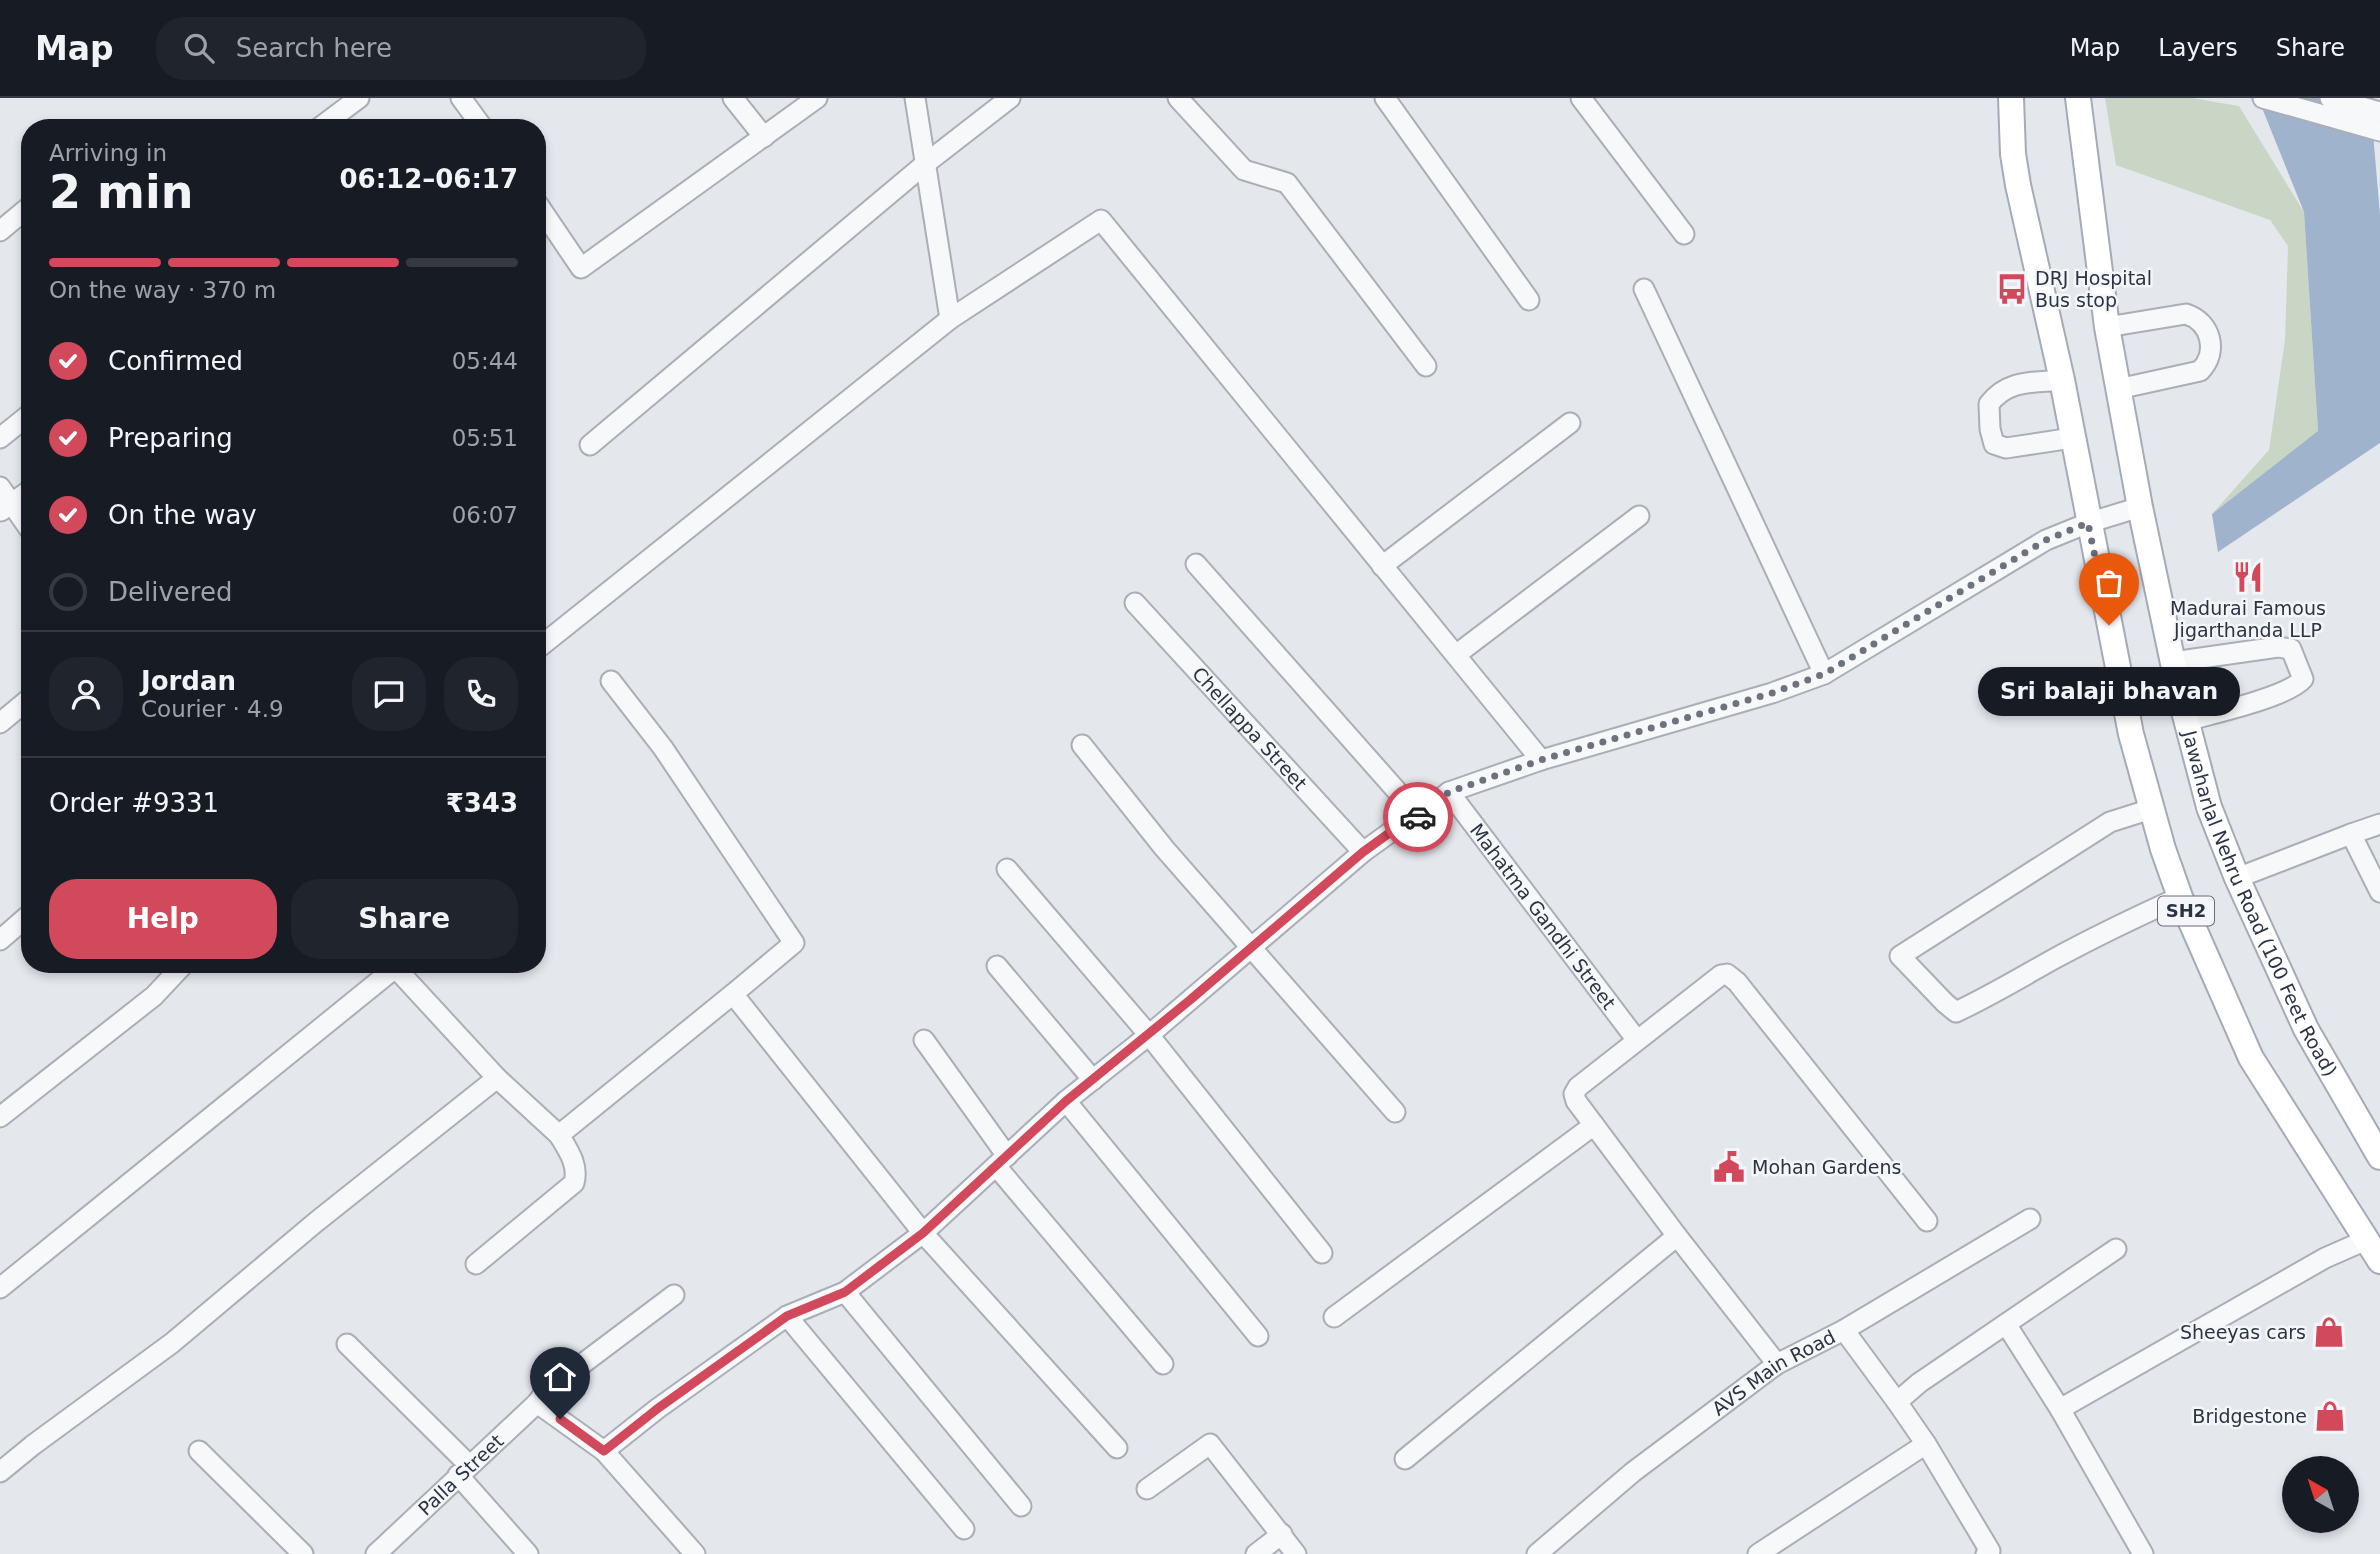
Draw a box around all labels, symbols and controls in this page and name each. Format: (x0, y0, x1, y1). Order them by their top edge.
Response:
search box (156, 17, 646, 80)
text: Map (35, 29, 114, 68)
icon: search (180, 29, 218, 67)
text: Search here (236, 33, 392, 63)
text: Map (2070, 34, 2120, 62)
text: Layers (2158, 34, 2238, 62)
text: Share (2276, 34, 2345, 62)
text: Arriving in (49, 140, 167, 166)
text: 06:12–06:17 (339, 164, 518, 194)
text: 2 min (49, 165, 193, 219)
place label: DRJ Hospital Bus stop (2035, 267, 2152, 311)
bus stop icon: DRJ Hospital Bus stop (1995, 272, 2029, 306)
text: On the way · 370 m (49, 277, 276, 303)
icon: check (49, 342, 87, 380)
text: Confirmed (108, 346, 243, 376)
text: 05:44 (452, 348, 518, 374)
icon: check (49, 419, 87, 457)
text: Preparing (108, 423, 233, 453)
text: 05:51 (452, 425, 518, 451)
icon: check (49, 496, 87, 534)
text: On the way (108, 500, 257, 530)
text: 06:07 (452, 502, 518, 528)
pin (2079, 553, 2139, 625)
restaurant icon: Madurai Famous Jigarthanda LLP (2231, 560, 2265, 594)
icon: bag (2090, 564, 2128, 602)
text: Delivered (108, 577, 232, 607)
place label: Madurai Famous Jigarthanda LLP (2170, 597, 2326, 641)
button: person (49, 657, 123, 731)
button: chat (352, 657, 426, 731)
button: phone (444, 657, 518, 731)
street label: Chellappa Street (1188, 662, 1312, 794)
text: Jordan (141, 666, 236, 696)
callout: Sri balaji bhavan (1978, 667, 2240, 716)
text: Sri balaji bhavan (2000, 678, 2218, 704)
text: Courier · 4.9 (141, 696, 284, 722)
street label: Jawaharlal Nehru Road (100 Feet Road) (2178, 727, 2342, 1080)
courier (1383, 782, 1453, 852)
text: Order #9331 (49, 788, 219, 818)
text: ₹343 (446, 788, 518, 818)
icon: car (1399, 798, 1437, 836)
street label: Mahatma Gandhi Street (1466, 819, 1620, 1014)
button: Help (49, 879, 277, 959)
button: Share (291, 879, 518, 959)
road number: SH2 (2158, 896, 2214, 926)
public building icon: Mohan Gardens (1712, 1150, 1746, 1184)
place label: Mohan Gardens (1752, 1156, 1901, 1178)
shop icon: Sheeyas cars (2312, 1315, 2346, 1349)
place label: Sheeyas cars (2180, 1321, 2306, 1343)
street label: AVS Main Road (1708, 1325, 1839, 1420)
pin (530, 1347, 590, 1419)
icon: home (541, 1358, 579, 1396)
shop icon: Bridgestone (2313, 1399, 2347, 1433)
place label: Bridgestone (2192, 1405, 2307, 1427)
street label: Palla Street (414, 1430, 508, 1520)
north arrow (2282, 1456, 2359, 1533)
map controls (2282, 1456, 2359, 1533)

